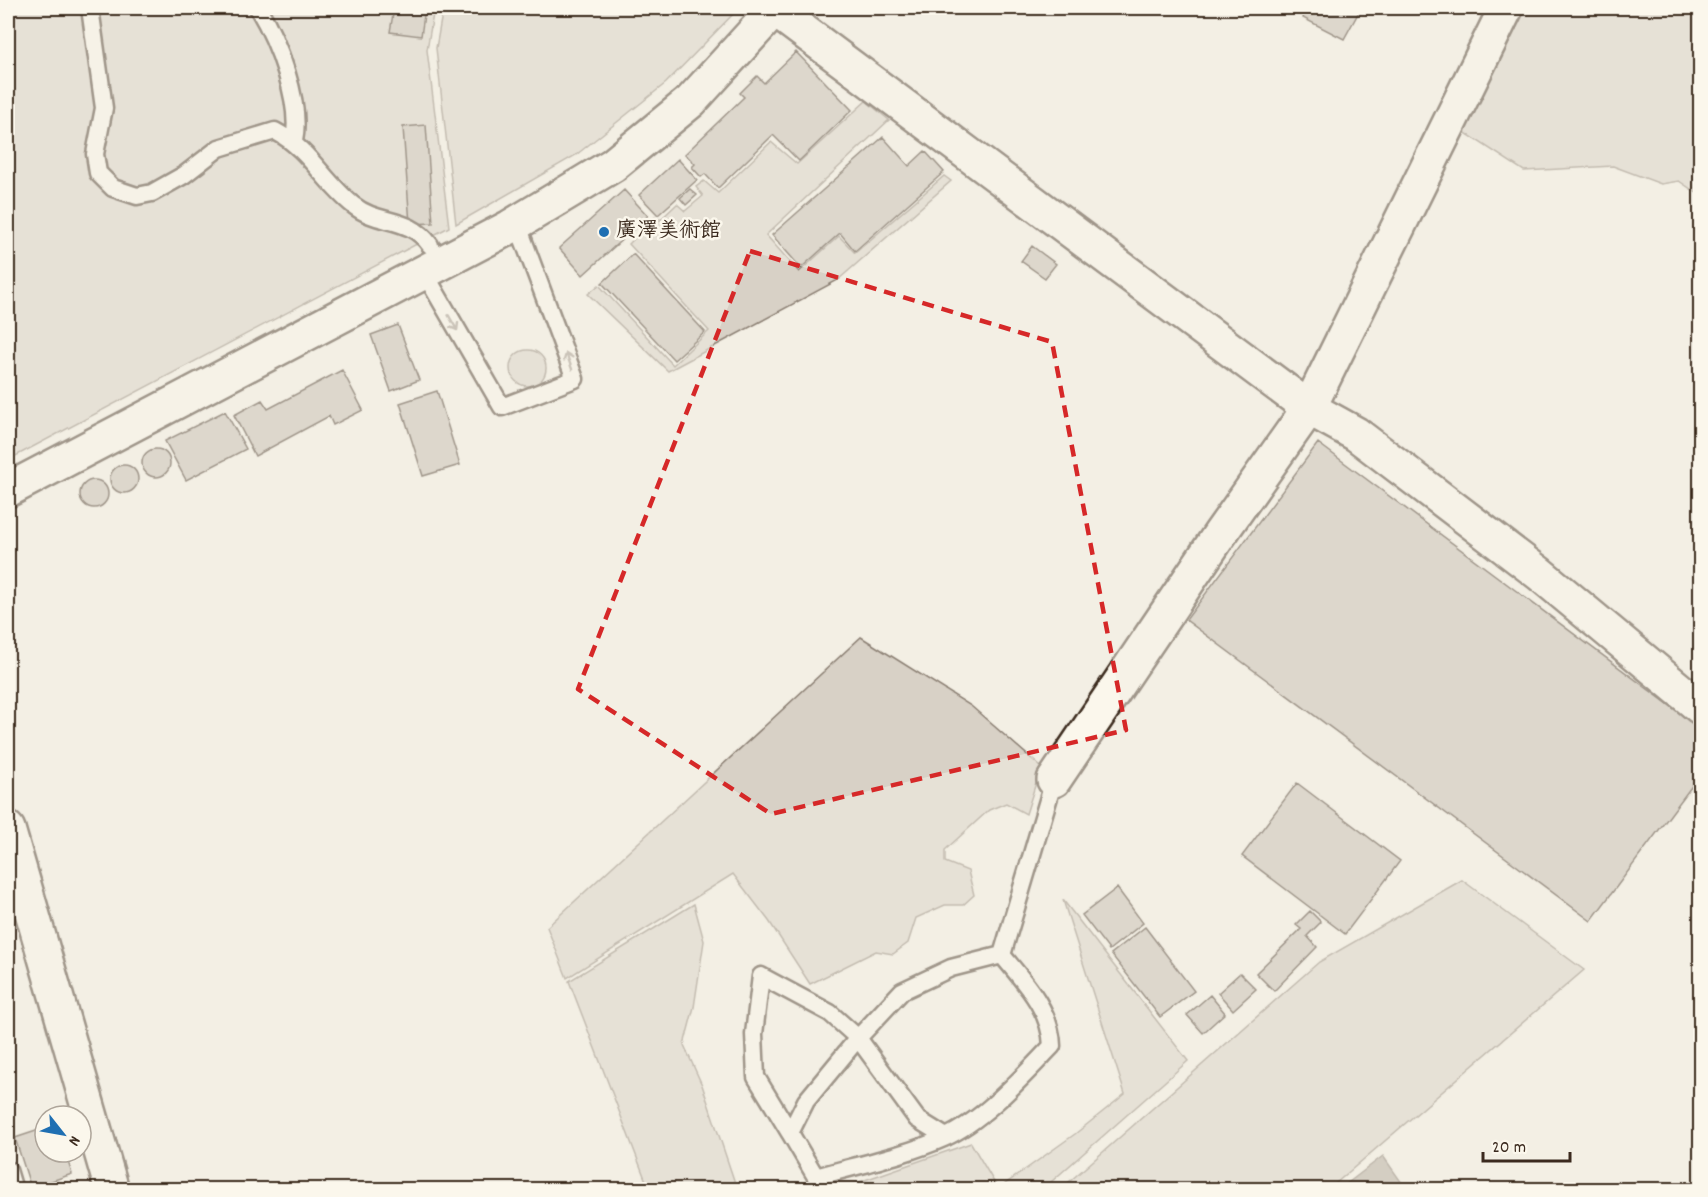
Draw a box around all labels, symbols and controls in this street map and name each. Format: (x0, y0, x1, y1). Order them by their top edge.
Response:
place label: 廣澤美術館 (616, 217, 721, 247)
marker: 廣澤美術館 (597, 225, 611, 239)
one-way arrow (447, 314, 459, 331)
one-way arrow (562, 352, 573, 371)
north arrow (33, 1104, 93, 1164)
scale bar (1483, 1125, 1570, 1163)
text: N (62, 1131, 86, 1150)
text: 20 m (1492, 1136, 1526, 1161)

